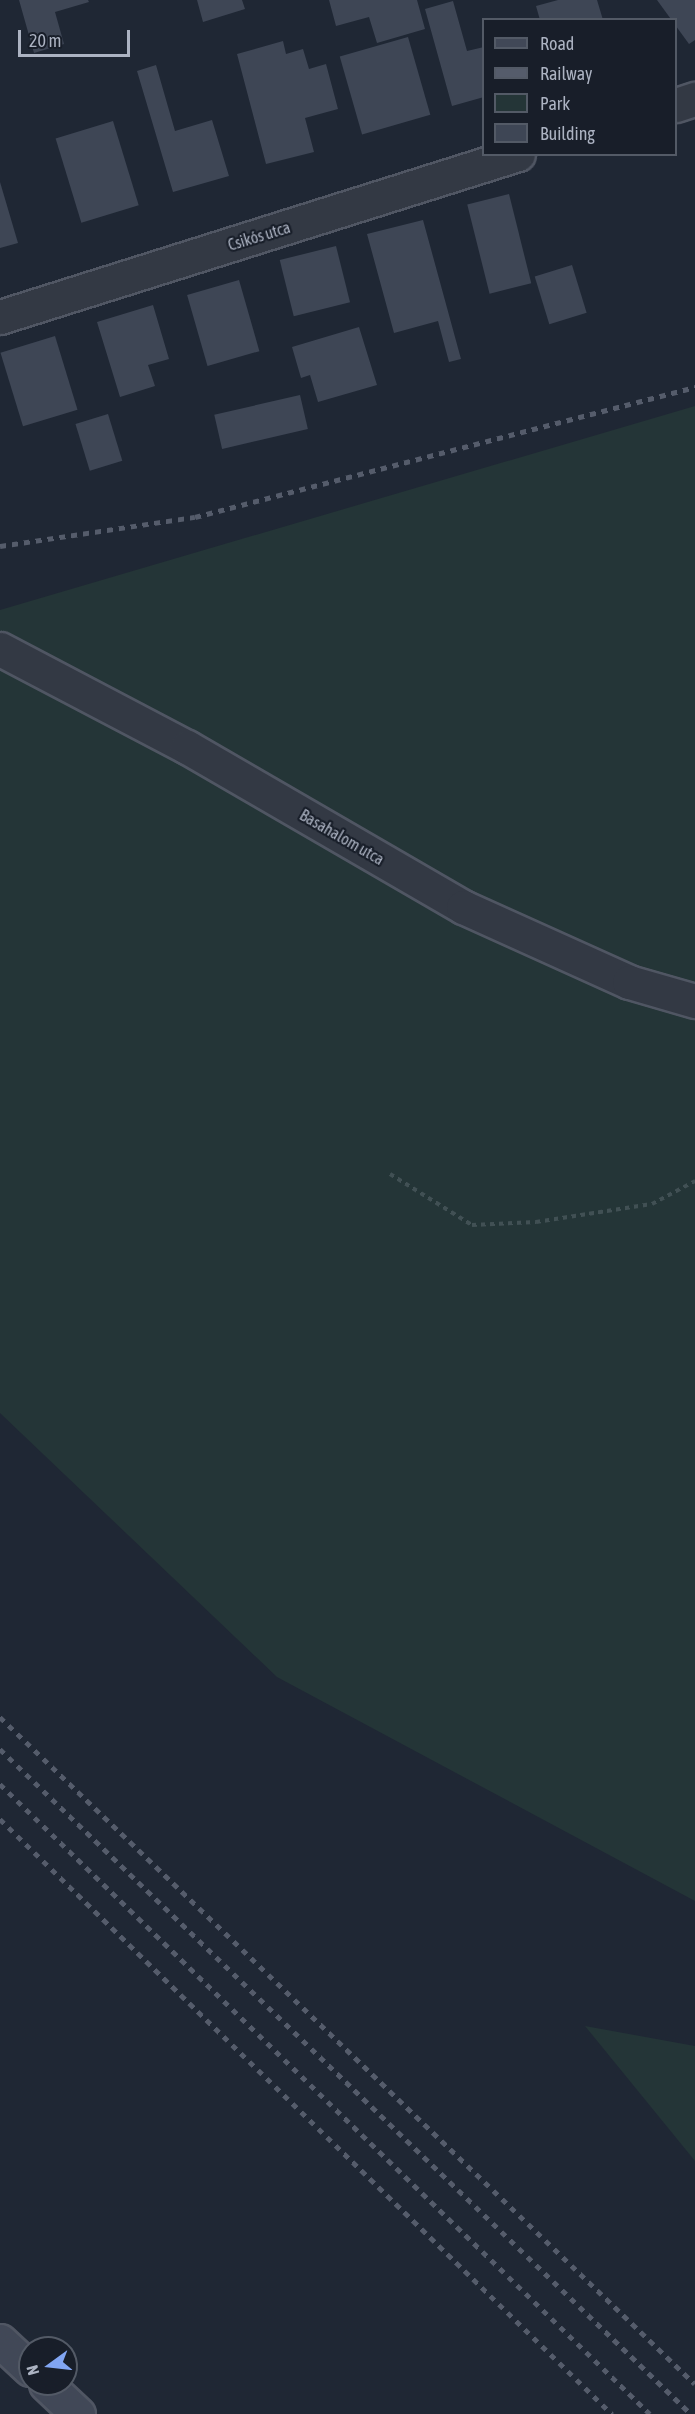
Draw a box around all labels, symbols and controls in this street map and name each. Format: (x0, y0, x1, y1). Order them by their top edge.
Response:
scale bar (21, 18, 134, 56)
legend (482, 18, 677, 156)
text: 20 m (29, 30, 61, 51)
text: Road (540, 33, 574, 54)
text: Railway (540, 63, 592, 84)
text: Park (540, 93, 570, 114)
text: Building (540, 123, 595, 144)
street label: Csikós utca (226, 217, 292, 255)
street label: Basahalom utca (296, 805, 388, 869)
north arrow (18, 2336, 78, 2396)
text: N (23, 2363, 42, 2377)

